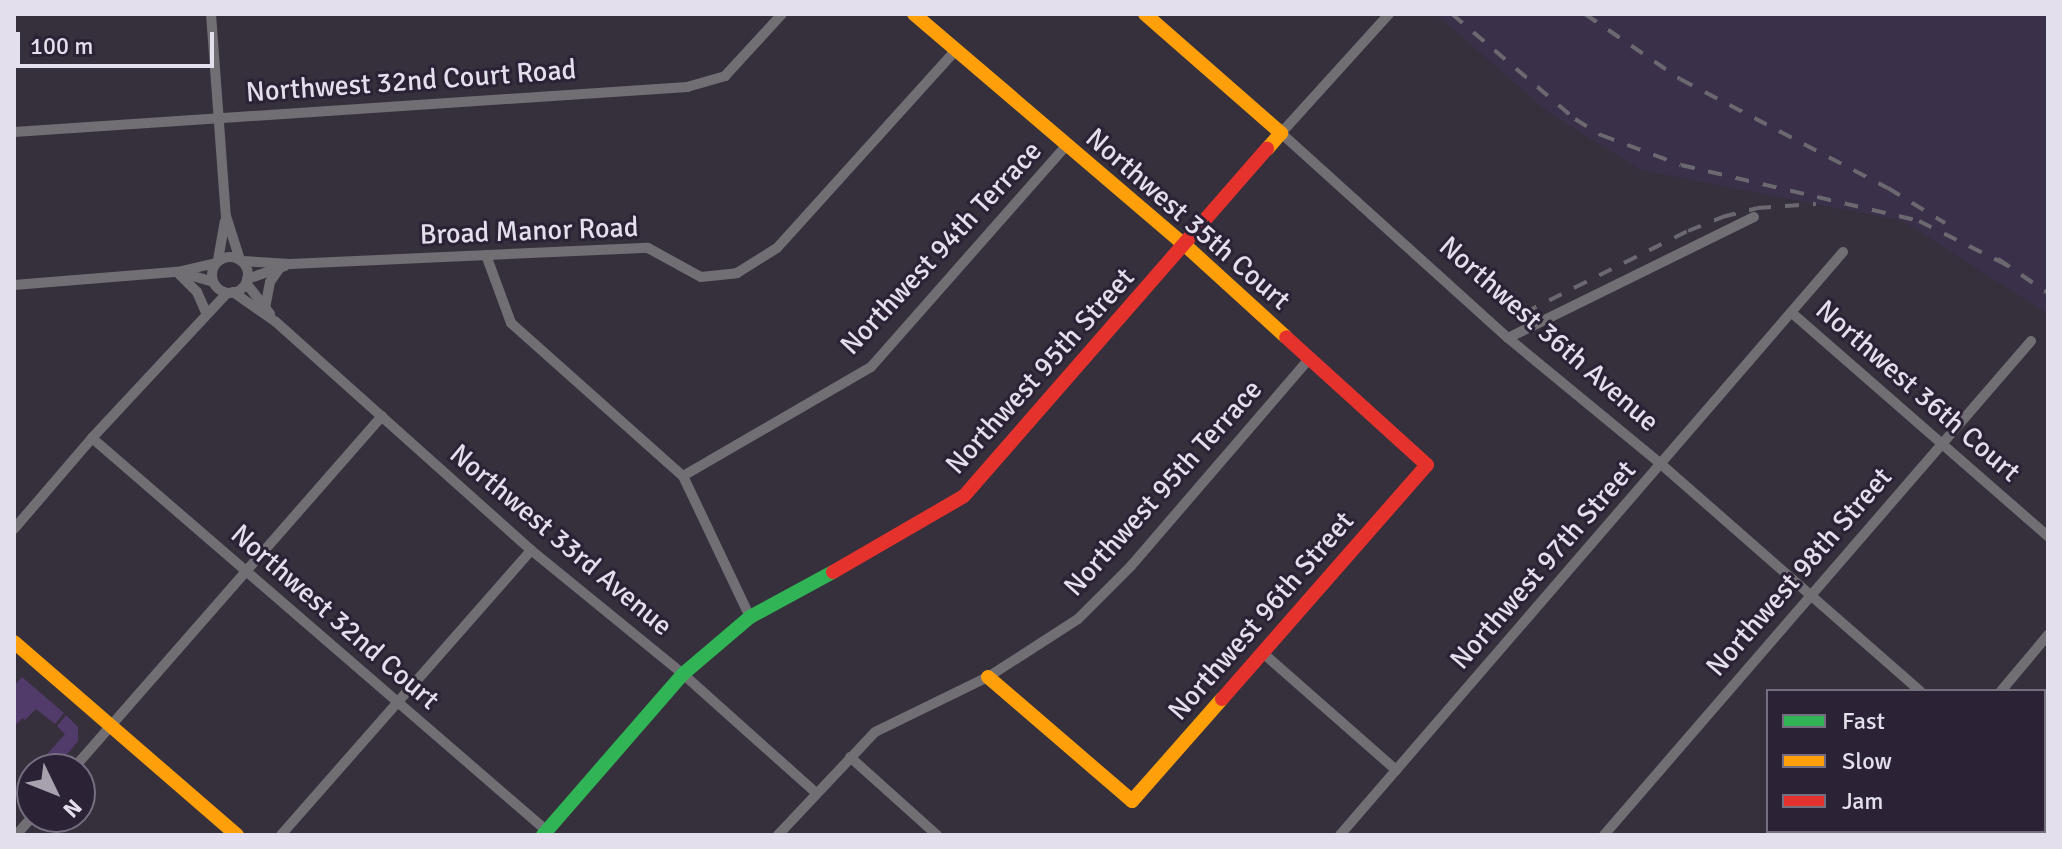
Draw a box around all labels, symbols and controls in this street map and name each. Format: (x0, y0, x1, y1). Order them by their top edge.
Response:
scale bar (20, 16, 218, 66)
text: 100 m (30, 31, 93, 61)
street label: Northwest 32nd Court Road (245, 53, 577, 109)
street label: Northwest 35th Court (1079, 121, 1297, 317)
street label: Northwest 94th Terrace (833, 134, 1049, 362)
street label: Broad Manor Road (419, 210, 639, 252)
street label: Northwest 36th Avenue (1432, 229, 1666, 439)
street label: Northwest 95th Street (939, 261, 1141, 481)
street label: Northwest 36th Court (1809, 293, 2027, 489)
street label: Northwest 95th Terrace (1057, 373, 1269, 603)
street label: Northwest 33rd Avenue (443, 437, 679, 643)
street label: Northwest 97th Street (1443, 454, 1643, 676)
street label: Northwest 98th Street (1699, 461, 1899, 683)
street label: Northwest 96th Street (1161, 505, 1361, 727)
street label: Northwest 32nd Court (224, 517, 446, 717)
legend (1766, 689, 2046, 833)
text: Fast (1842, 706, 1885, 736)
text: Slow (1842, 746, 1892, 776)
north arrow (16, 753, 96, 833)
text: Jam (1842, 786, 1883, 816)
text: N (57, 794, 88, 823)

